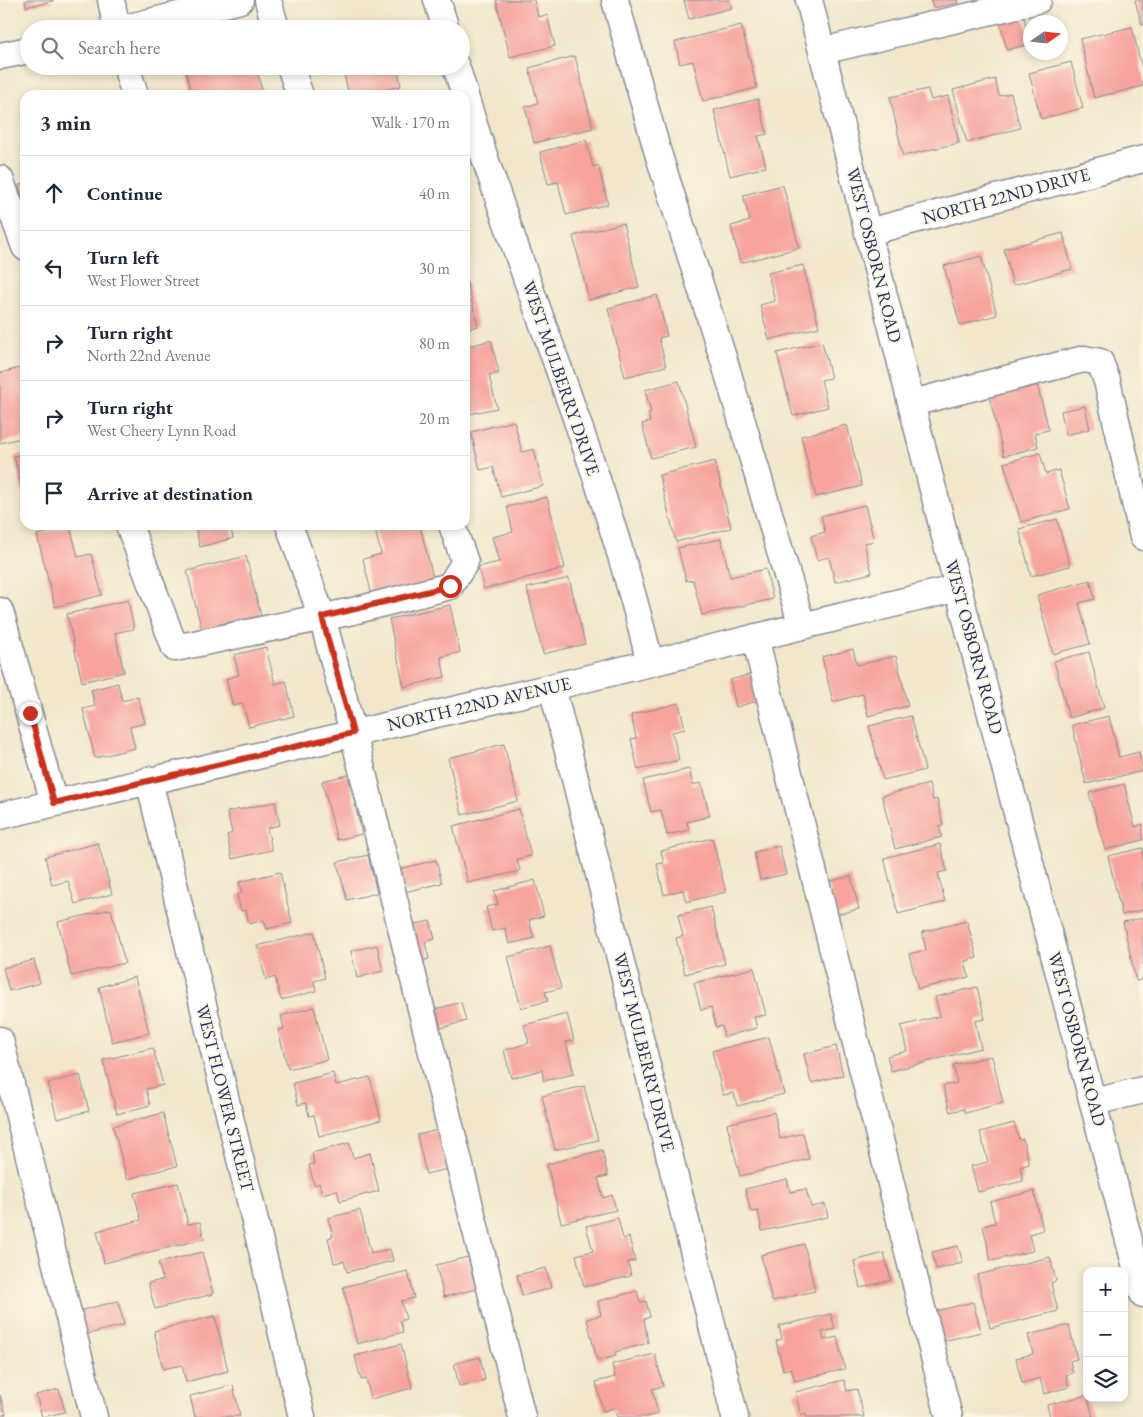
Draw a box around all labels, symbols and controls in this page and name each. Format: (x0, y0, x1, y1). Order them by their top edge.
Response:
north arrow (1023, 15, 1068, 60)
search box (20, 20, 470, 75)
icon: search (38, 34, 66, 62)
text: Search here (78, 35, 160, 60)
text: 3 min (40, 109, 91, 136)
text: Walk · 170 m (371, 112, 450, 133)
street label: NORTH 22ND DRIVE (919, 162, 1092, 229)
street label: WEST OSBORN ROAD (842, 165, 907, 345)
icon: ahead (40, 179, 68, 207)
text: Continue (87, 181, 162, 206)
text: 40 m (419, 183, 450, 204)
text: Turn left (87, 245, 159, 270)
icon: left (40, 254, 68, 282)
text: 30 m (419, 258, 450, 279)
text: West Flower Street (87, 270, 200, 291)
street label: WEST MULBERRY DRIVE (517, 277, 606, 478)
text: Turn right (87, 320, 173, 345)
icon: right (40, 329, 68, 357)
text: 80 m (419, 333, 450, 354)
text: North 22nd Avenue (87, 345, 210, 366)
text: Turn right (87, 395, 173, 420)
icon: right (40, 404, 68, 432)
text: 20 m (419, 408, 450, 429)
text: West Cheery Lynn Road (87, 420, 236, 441)
icon: arrive (40, 479, 68, 507)
text: Arrive at destination (87, 481, 253, 506)
street label: WEST OSBORN ROAD (940, 557, 1009, 737)
route start (439, 575, 462, 598)
street label: NORTH 22ND AVENUE (385, 671, 573, 736)
route end (19, 702, 42, 725)
street label: WEST OSBORN ROAD (1043, 949, 1112, 1129)
street label: WEST MULBERRY DRIVE (609, 950, 680, 1154)
street label: WEST FLOWER STREET (191, 1002, 260, 1195)
map controls (1083, 1267, 1128, 1402)
button: + (1083, 1267, 1128, 1312)
button: − (1083, 1312, 1128, 1357)
button: layers (1083, 1357, 1128, 1402)

